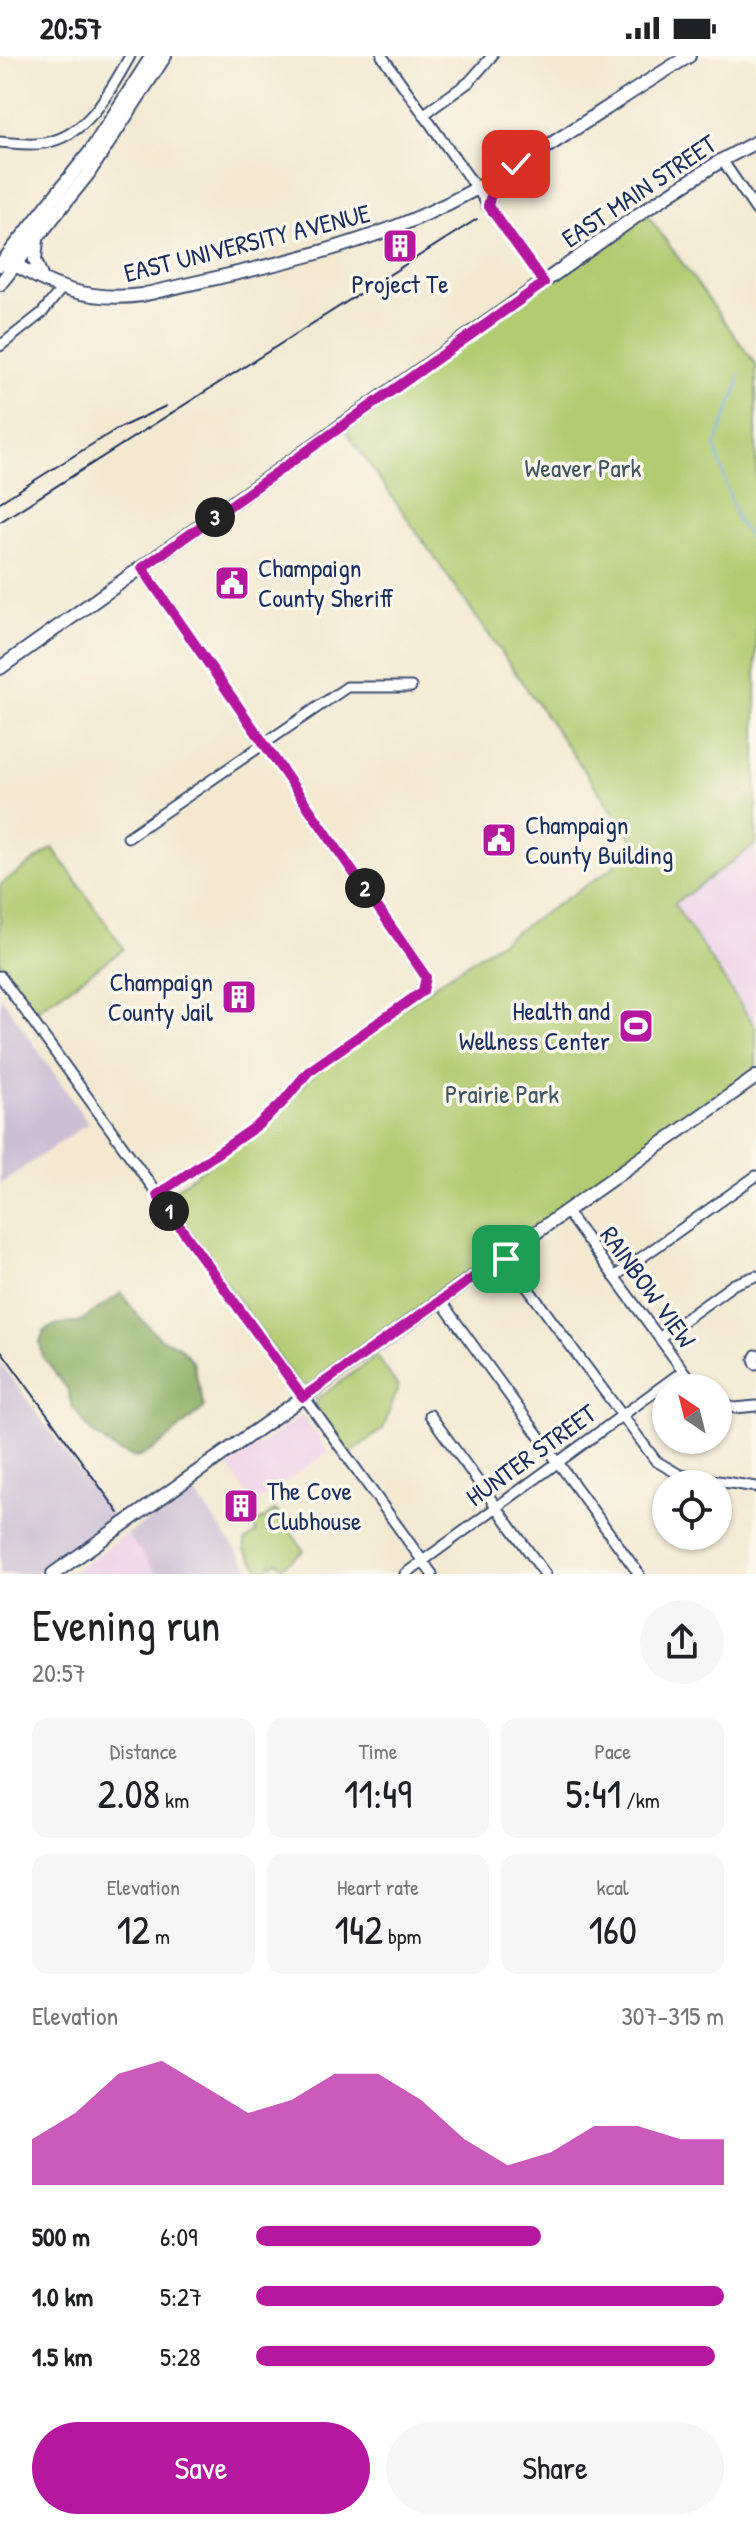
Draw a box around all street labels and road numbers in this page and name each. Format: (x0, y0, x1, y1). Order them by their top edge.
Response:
street label: EAST MAIN STREET (555, 125, 724, 255)
street label: EAST UNIVERSITY AVENUE (120, 195, 374, 290)
street label: RAINBOW VIEW (592, 1219, 704, 1355)
street label: HUNTER STREET (459, 1395, 603, 1514)

